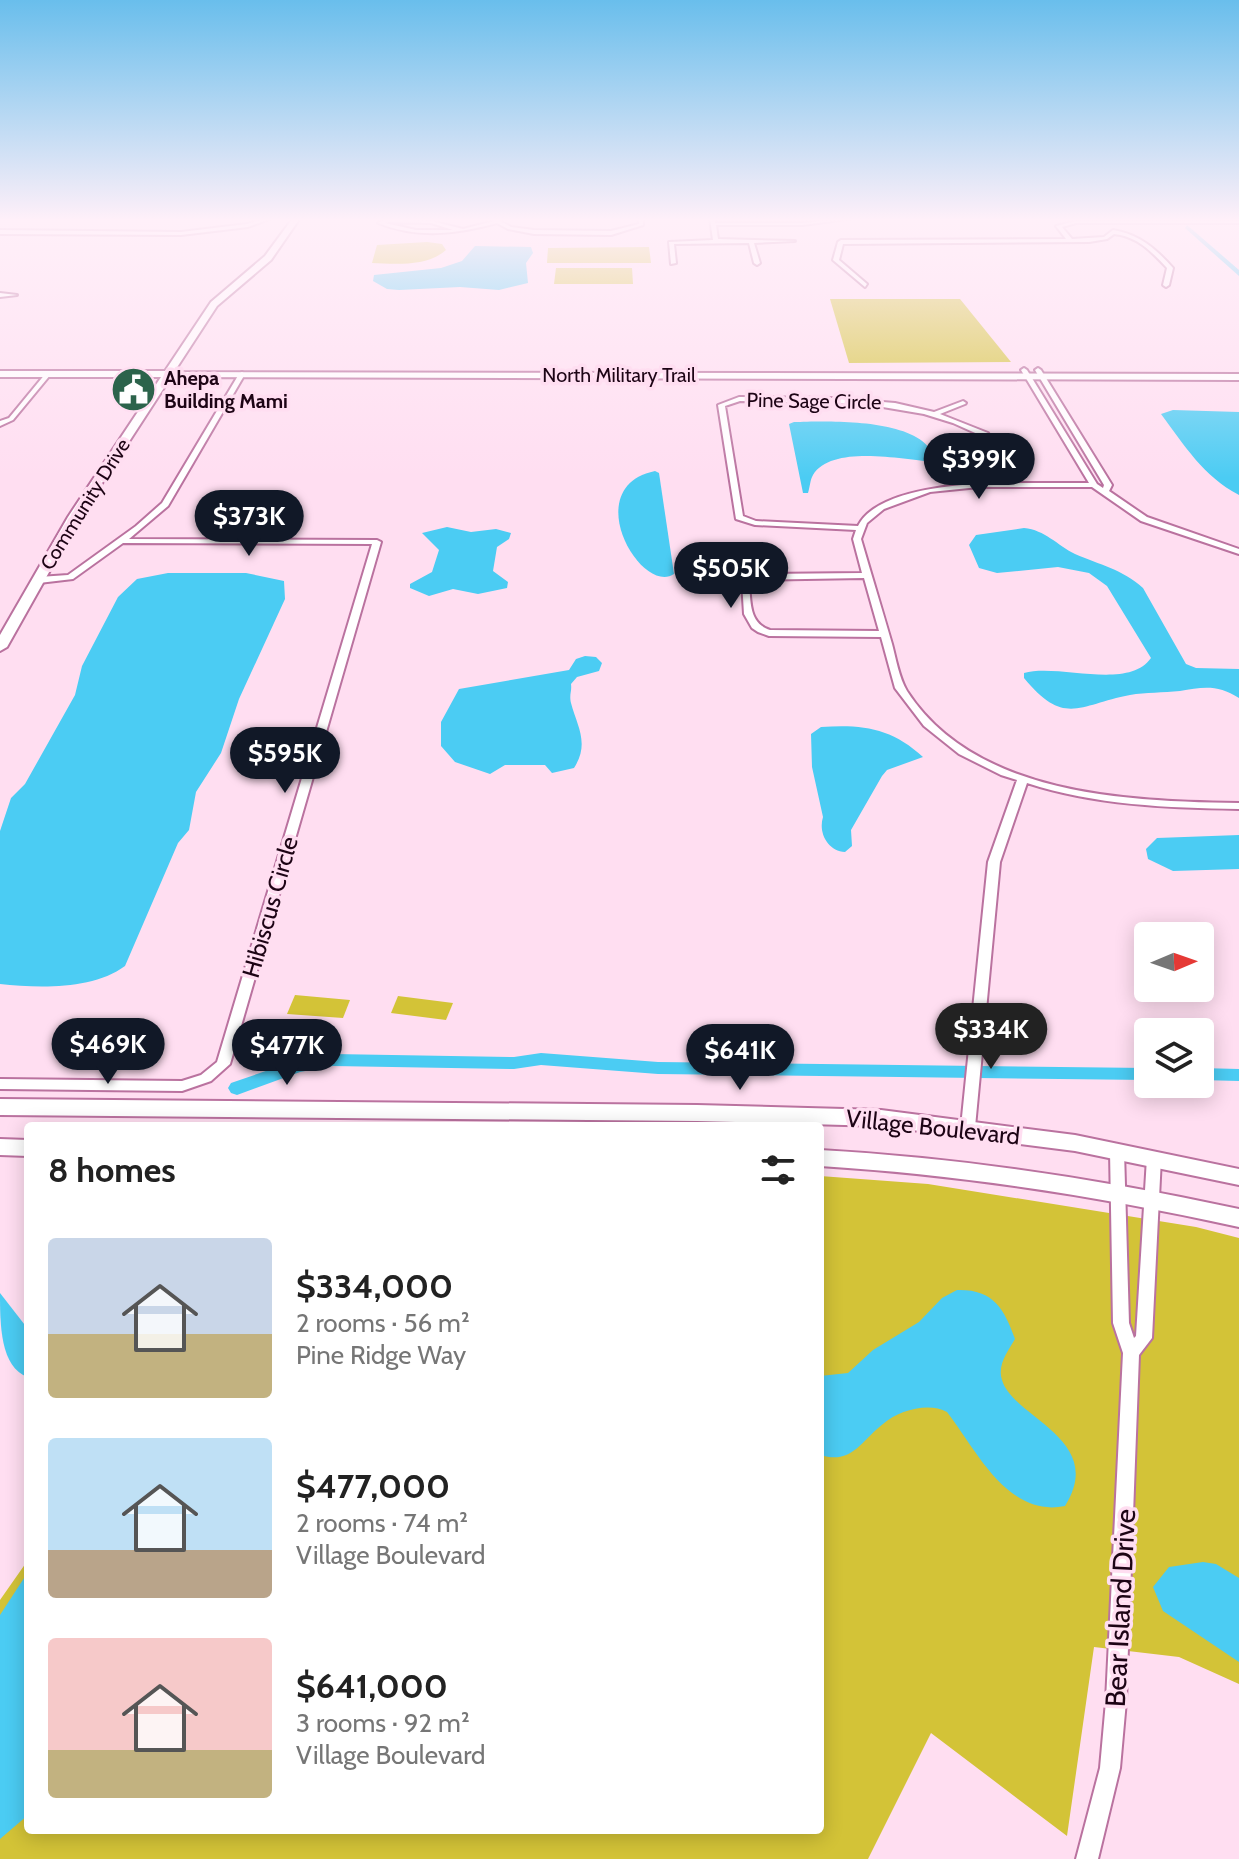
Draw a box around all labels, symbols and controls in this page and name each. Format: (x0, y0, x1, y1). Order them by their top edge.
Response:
street label: North Military Trail (542, 363, 696, 387)
public building icon: Ahepa Building Mami (109, 365, 157, 413)
place label: Ahepa Building Mami (164, 366, 288, 413)
street label: Pine Sage Circle (746, 388, 882, 414)
pin: $399K (923, 433, 1035, 501)
street label: Community Drive (35, 434, 135, 574)
text: $399K (942, 443, 1016, 475)
pin: $373K (193, 490, 305, 558)
text: $373K (213, 500, 285, 532)
pin: $505K (675, 542, 787, 610)
text: $505K (692, 552, 770, 584)
pin: $595K (229, 727, 341, 795)
text: $595K (248, 737, 322, 769)
street label: Hibiscus Circle (236, 833, 304, 981)
north arrow (1134, 922, 1214, 1002)
map controls (1134, 922, 1214, 1098)
pin: $334K (935, 1003, 1047, 1071)
text: $334K (953, 1013, 1029, 1045)
pin: $469K (52, 1018, 164, 1086)
button: layers (1134, 1018, 1214, 1098)
pin: $477K (231, 1019, 343, 1087)
pin: $641K (684, 1024, 796, 1092)
text: $469K (70, 1028, 146, 1060)
text: $477K (250, 1029, 324, 1061)
text: $641K (704, 1034, 776, 1066)
street label: Village Boulevard (845, 1103, 1021, 1151)
icon: filters (756, 1148, 800, 1192)
text: 8 homes (48, 1149, 176, 1191)
text: $334,000 (296, 1265, 453, 1307)
icon: home (112, 1270, 208, 1366)
text: 2 rooms · 56 m² (296, 1307, 470, 1339)
text: Pine Ridge Way (296, 1339, 466, 1371)
text: $477,000 (296, 1465, 450, 1507)
icon: home (112, 1470, 208, 1566)
text: 2 rooms · 74 m² (296, 1507, 468, 1539)
street label: Bear Island Drive (1098, 1508, 1142, 1708)
text: Village Boulevard (296, 1539, 485, 1571)
text: $641,000 (296, 1665, 448, 1707)
icon: home (112, 1670, 208, 1766)
text: 3 rooms · 92 m² (296, 1707, 470, 1739)
text: Village Boulevard (296, 1739, 485, 1771)

